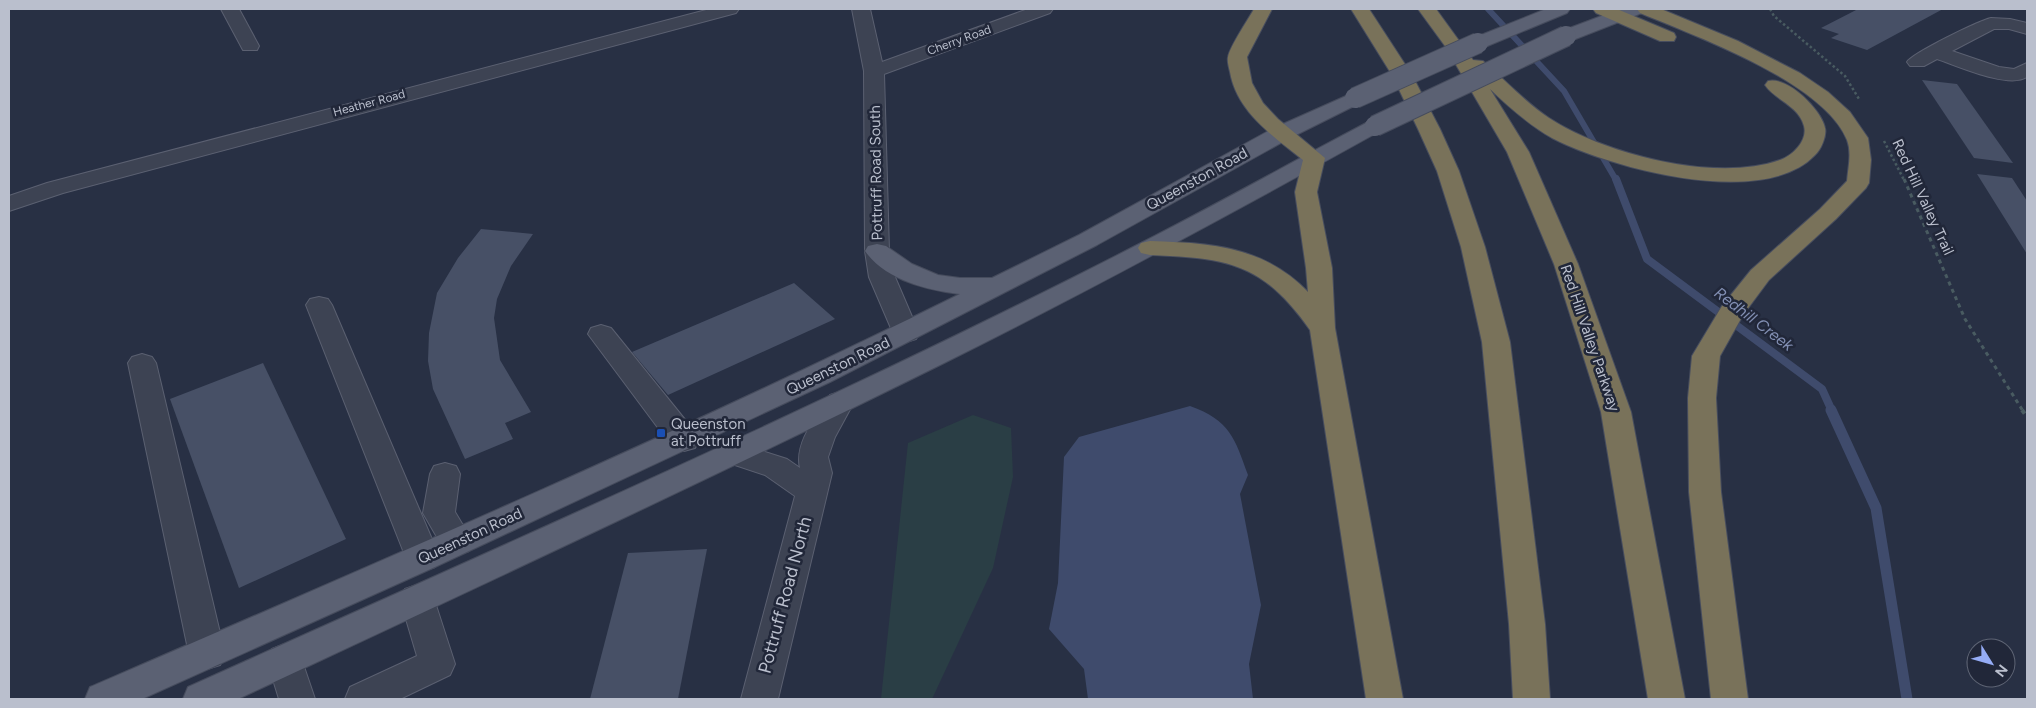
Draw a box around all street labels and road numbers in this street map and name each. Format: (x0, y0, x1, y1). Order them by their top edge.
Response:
street label: Cherry Road (925, 22, 993, 58)
street label: Heather Road (331, 87, 407, 119)
street label: Pottruff Road South (866, 105, 886, 241)
street label: Red Hill Valley Trail (1888, 136, 1958, 258)
street label: Queenston Road (1143, 144, 1251, 214)
street label: Red Hill Valley Parkway (1556, 262, 1624, 414)
street label: Queenston Road (783, 333, 893, 399)
street label: Queenston Road (415, 504, 525, 568)
street label: Pottruff Road North (753, 514, 817, 676)

